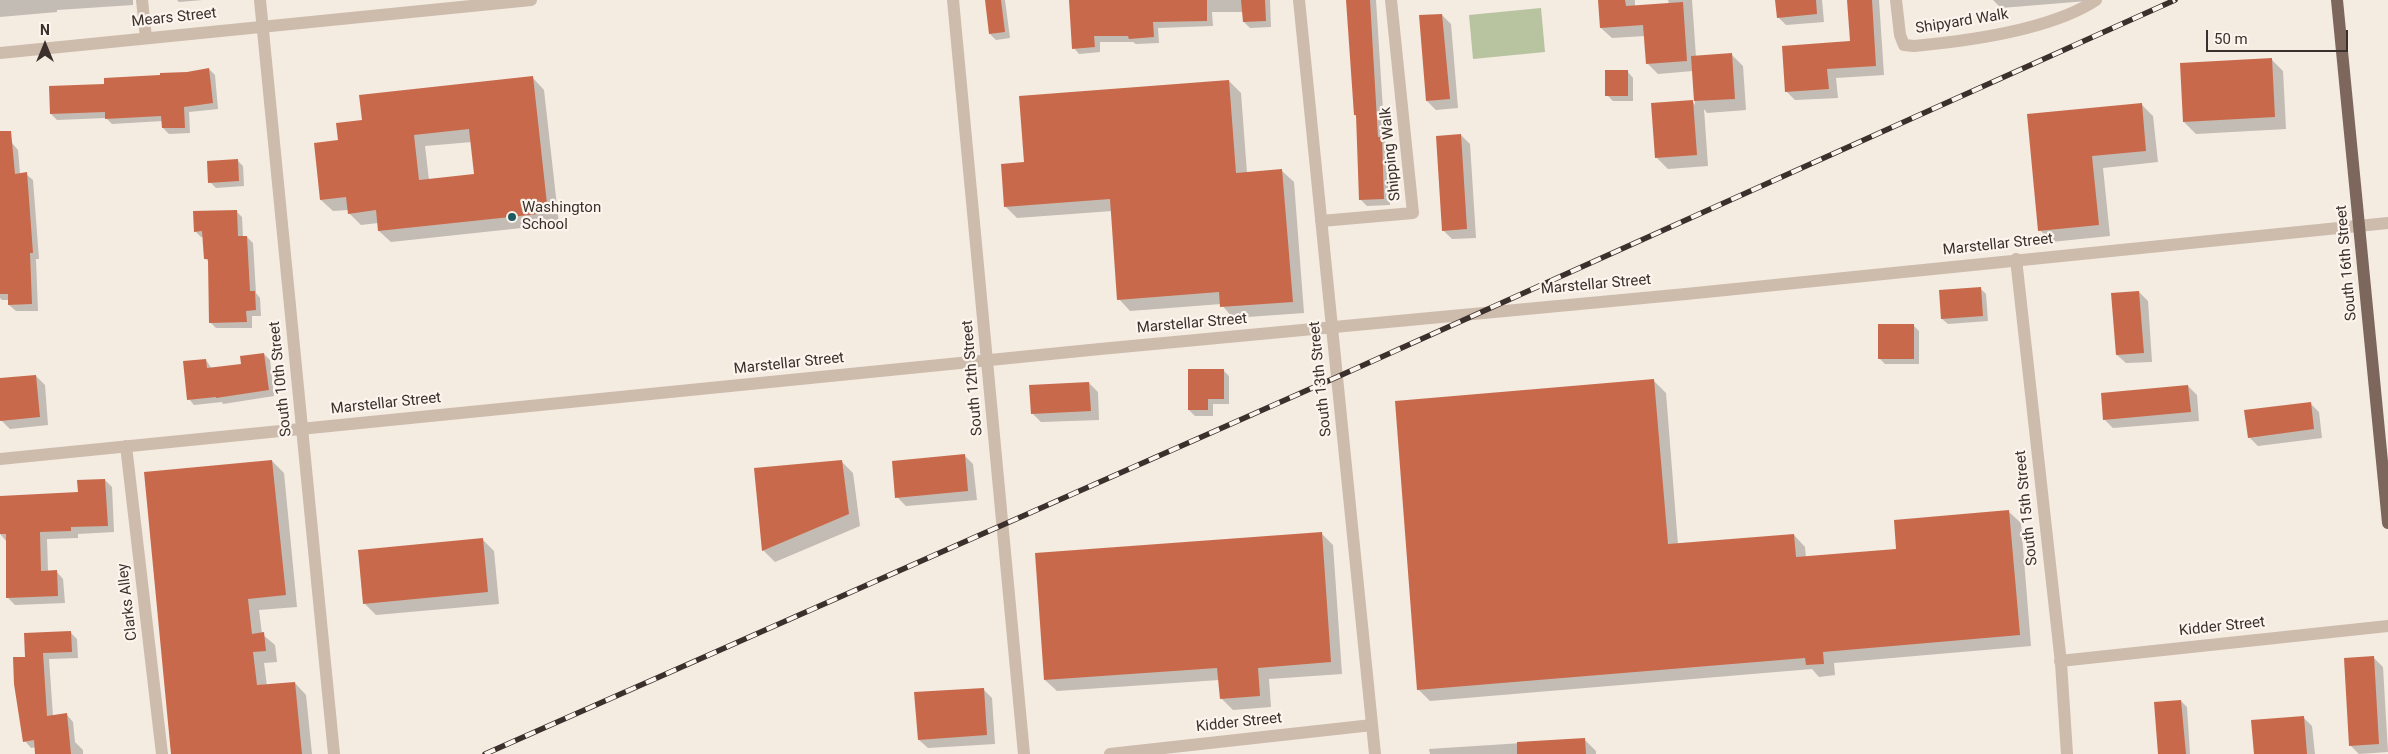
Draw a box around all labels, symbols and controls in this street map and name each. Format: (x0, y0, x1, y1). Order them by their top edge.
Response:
street label: Mears Street (131, 5, 217, 31)
street label: Shipyard Walk (1914, 6, 2010, 38)
north arrow (20, 20, 70, 70)
scale bar (2208, 20, 2350, 52)
text: N (40, 22, 50, 38)
text: 50 m (2214, 30, 2248, 48)
street label: Shipping Walk (1377, 106, 1405, 202)
place label: Washington School (522, 199, 601, 234)
street label: South 16th Street (2333, 204, 2361, 322)
marker: Washington School (506, 211, 518, 223)
street label: Marstellar Street (1942, 230, 2054, 260)
street label: Marstellar Street (1540, 271, 1652, 299)
street label: Marstellar Street (1136, 310, 1248, 338)
street label: South 12th Street (959, 319, 987, 437)
street label: South 10th Street (266, 320, 296, 438)
street label: South 13th Street (1306, 320, 1336, 438)
street label: Marstellar Street (733, 349, 845, 379)
street label: Marstellar Street (330, 389, 442, 419)
street label: South 15th Street (2012, 449, 2042, 567)
street label: Clarks Alley (114, 562, 142, 642)
street label: Kidder Street (2178, 614, 2266, 640)
street label: Kidder Street (1195, 710, 1283, 736)

